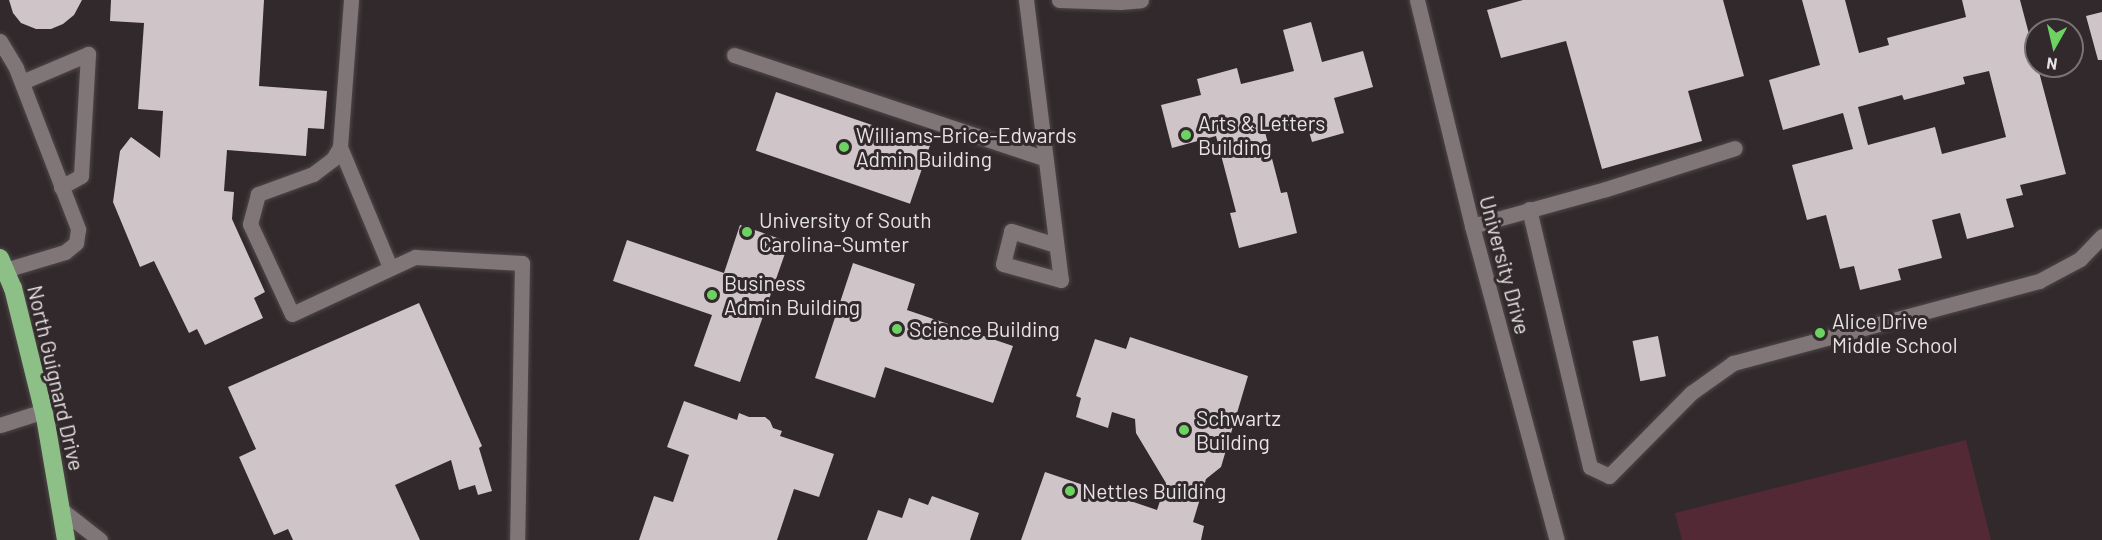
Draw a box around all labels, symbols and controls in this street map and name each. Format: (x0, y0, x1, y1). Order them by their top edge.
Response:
north arrow (2024, 18, 2084, 78)
text: N (2045, 54, 2058, 74)
place label: Arts & Letters Building (1198, 110, 1325, 160)
place label: Williams-Brice-Edwards Admin Building (856, 122, 1077, 172)
marker: Arts & Letters Building (1179, 128, 1193, 142)
marker: Williams-Brice-Edwards Admin Building (837, 140, 851, 154)
street label: University Drive (1474, 193, 1536, 337)
place label: University of South Carolina-Sumter (759, 207, 932, 257)
marker: University of South Carolina-Sumter (740, 225, 754, 239)
place label: Business Admin Building (724, 270, 860, 320)
street label: North Guignard Drive (22, 283, 90, 473)
marker: Business Admin Building (705, 288, 719, 302)
place label: Alice Drive Middle School (1832, 308, 1958, 358)
place label: Science Building (909, 316, 1060, 342)
marker: Science Building (890, 322, 904, 336)
marker: Alice Drive Middle School (1813, 326, 1827, 340)
place label: Schwartz Building (1196, 405, 1281, 455)
marker: Schwartz Building (1177, 423, 1191, 437)
place label: Nettles Building (1082, 478, 1226, 504)
marker: Nettles Building (1063, 484, 1077, 498)

